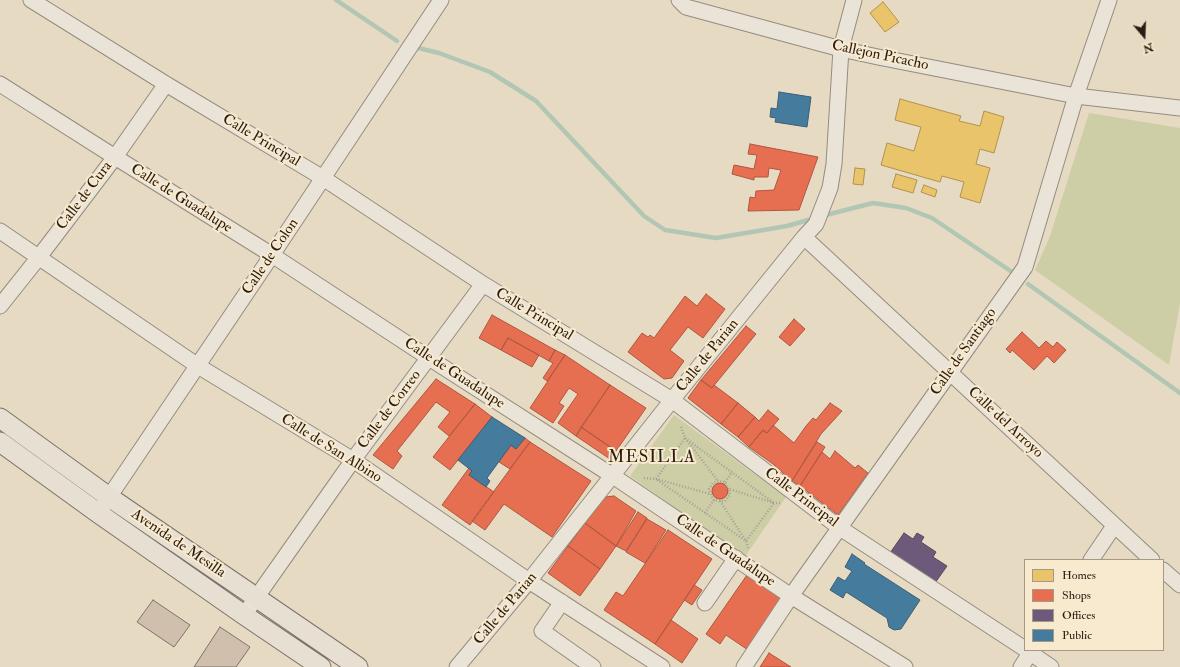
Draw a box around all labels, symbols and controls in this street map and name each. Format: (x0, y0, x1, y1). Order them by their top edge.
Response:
north arrow (1124, 16, 1164, 56)
street label: Callejon Picacho (830, 37, 930, 75)
text: N (1141, 40, 1155, 56)
street label: Calle Principal (219, 111, 303, 171)
street label: Calle de Cura (53, 158, 117, 234)
street label: Calle de Guadalupe (127, 161, 235, 237)
street label: Calle de Colon (239, 216, 303, 298)
street label: Calle Principal (492, 285, 576, 345)
street label: Calle de Santiago (927, 305, 1001, 399)
street label: Calle de Parian (673, 316, 743, 396)
street label: Calle de Guadalupe (400, 335, 508, 413)
street label: Calle de Correo (355, 367, 425, 453)
street label: Calle del Arroyo (964, 384, 1046, 462)
street label: Calle de San Albino (277, 411, 385, 487)
district label: MESILLA (608, 448, 696, 468)
street label: Calle Principal (761, 464, 841, 532)
street label: Avenida de Mesilla (127, 506, 229, 582)
street label: Calle de Guadalupe (672, 511, 778, 591)
legend (1024, 559, 1164, 651)
text: Homes (1062, 568, 1096, 583)
street label: Calle de Parian (470, 569, 542, 649)
text: Shops (1062, 588, 1091, 603)
text: Offices (1062, 608, 1095, 623)
text: Public (1062, 628, 1092, 643)

